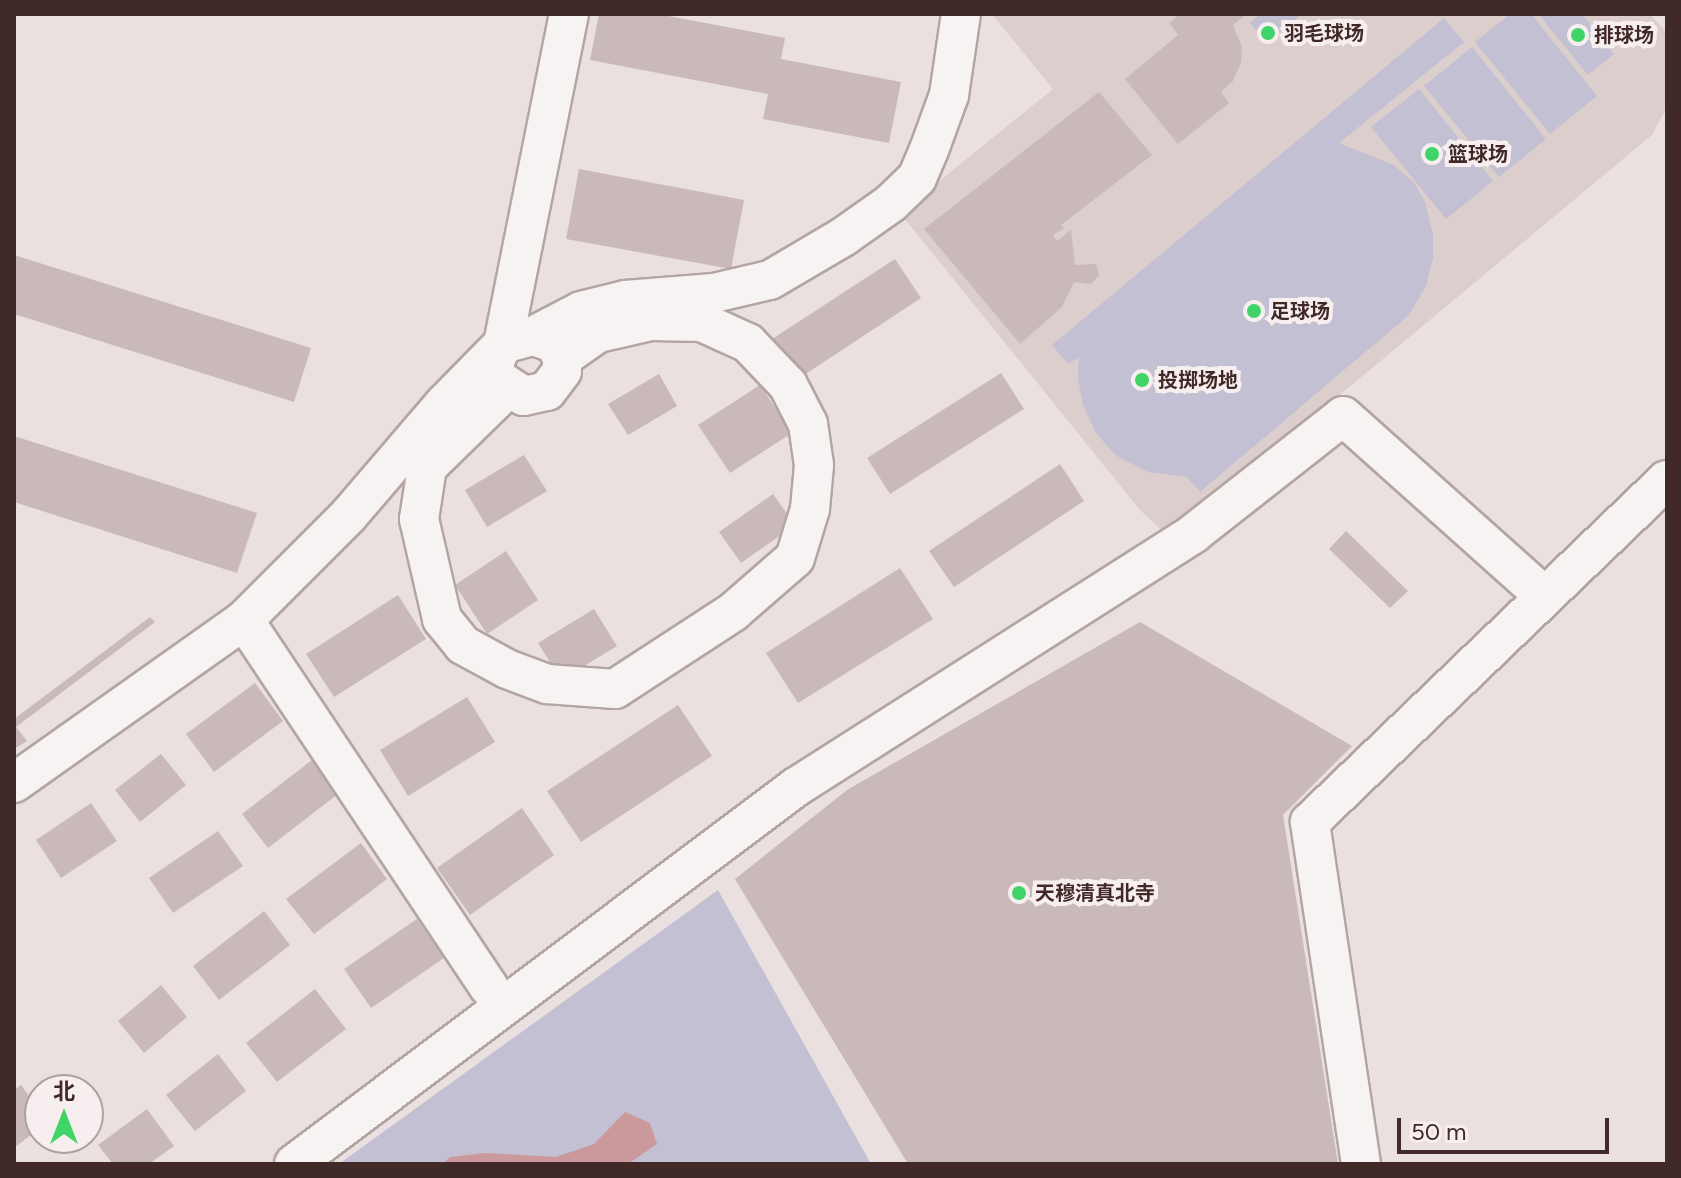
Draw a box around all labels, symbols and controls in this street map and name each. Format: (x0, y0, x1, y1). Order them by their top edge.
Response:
place label: 羽毛球场 (1284, 21, 1364, 45)
place label: 排球场 (1594, 23, 1654, 47)
marker: 羽毛球场 (1259, 24, 1277, 42)
marker: 排球场 (1569, 26, 1587, 44)
place label: 篮球场 (1448, 142, 1508, 166)
marker: 篮球场 (1423, 145, 1441, 163)
place label: 足球场 (1270, 299, 1330, 323)
marker: 足球场 (1245, 302, 1263, 320)
place label: 投掷场地 (1158, 368, 1238, 392)
marker: 投掷场地 (1133, 371, 1151, 389)
place label: 天穆清真北寺 (1035, 881, 1155, 905)
marker: 天穆清真北寺 (1010, 884, 1028, 902)
north arrow (24, 1074, 104, 1154)
text: 北 (53, 1078, 75, 1105)
scale bar (1401, 1102, 1613, 1152)
text: 50 m (1411, 1117, 1467, 1146)

